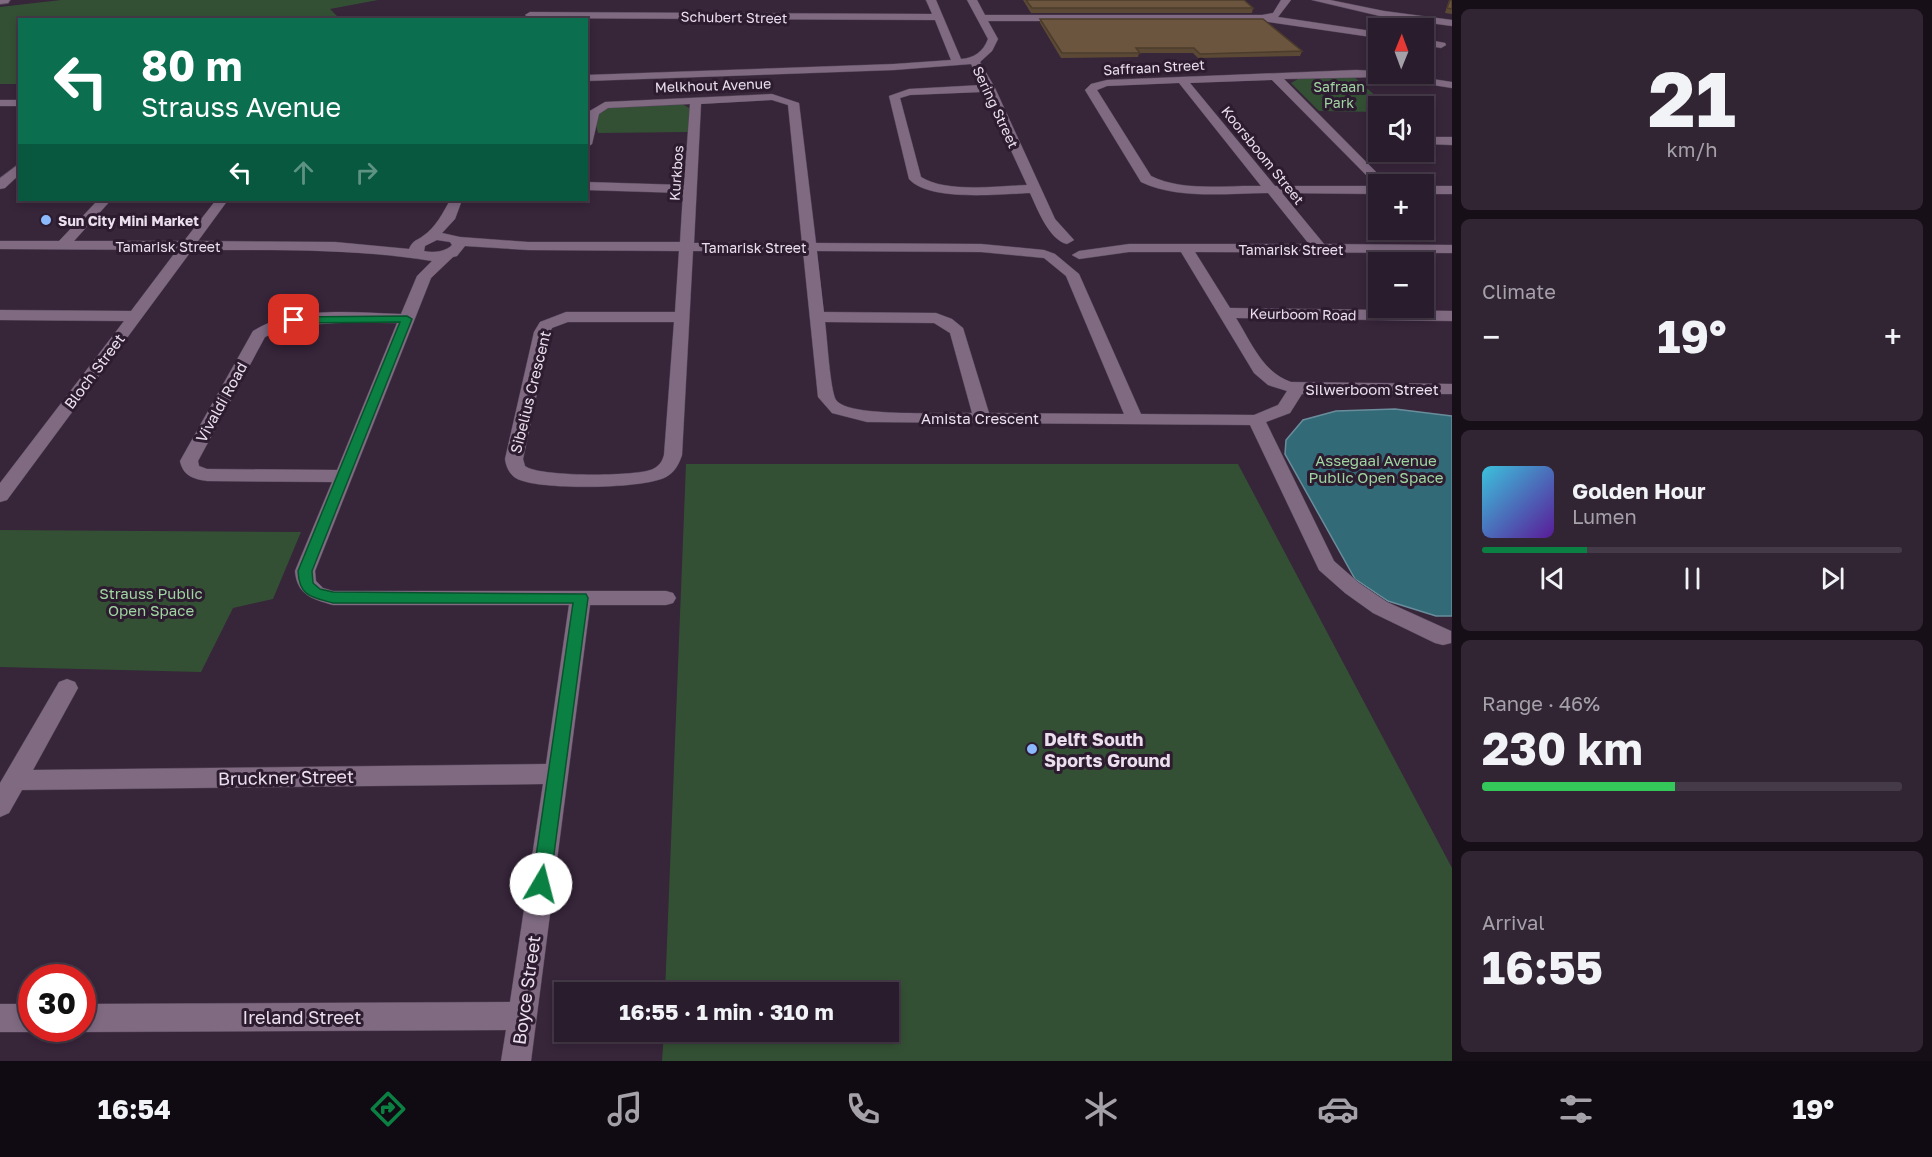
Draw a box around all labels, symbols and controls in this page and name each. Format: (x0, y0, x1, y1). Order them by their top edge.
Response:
street label: Schubert Street (681, 8, 787, 26)
north arrow (1368, 18, 1434, 84)
map controls (1368, 18, 1434, 318)
text: 80 m (141, 40, 242, 90)
icon: left (42, 42, 120, 120)
text: 21 (1648, 51, 1736, 144)
street label: Saffraan Street (1103, 56, 1205, 78)
street label: Sering Street (970, 63, 1022, 151)
street label: Melkhout Avenue (654, 74, 772, 96)
park label: Safraan Park (1313, 78, 1365, 111)
text: Strauss Avenue (141, 91, 341, 123)
button: sound (1368, 96, 1434, 162)
street label: Koorsboom Street (1218, 102, 1308, 208)
text: km/h (1667, 137, 1717, 161)
street label: Kurkbos (666, 145, 686, 201)
icon: left (224, 156, 257, 189)
icon: ahead (287, 156, 320, 189)
icon: right (350, 156, 383, 189)
button: + (1368, 174, 1434, 240)
place label: Sun City Mini Market (58, 212, 199, 229)
marker: Sun City Mini Market (39, 213, 53, 227)
street label: Tamarisk Street (115, 238, 221, 255)
street label: Tamarisk Street (701, 239, 807, 256)
street label: Tamarisk Street (1238, 241, 1344, 258)
button: − (1368, 252, 1434, 318)
text: Climate (1482, 279, 1556, 303)
pin (268, 294, 319, 345)
icon: arrive (277, 303, 310, 336)
street label: Keurboom Road (1249, 305, 1357, 323)
text: 19° (1657, 309, 1727, 363)
text: − (1482, 317, 1500, 356)
text: + (1884, 317, 1902, 356)
street label: Sibelius Crescent (506, 329, 554, 455)
street label: Bloch Street (60, 330, 128, 412)
street label: Vivaldi Road (192, 359, 250, 445)
street label: Silwerboom Street (1305, 380, 1439, 398)
street label: Amista Crescent (921, 409, 1039, 427)
park label: Assegaai Avenue Public Open Space (1308, 451, 1444, 486)
text: Golden Hour (1572, 477, 1706, 504)
text: Lumen (1572, 504, 1637, 528)
icon: previous (1536, 562, 1569, 595)
icon: pause (1676, 562, 1709, 595)
icon: next (1816, 562, 1849, 595)
park label: Strauss Public Open Space (99, 584, 203, 619)
text: Range · 46% (1482, 691, 1600, 715)
text: 230 km (1482, 721, 1643, 775)
place label: Delft South Sports Ground (1044, 728, 1171, 771)
marker: Delft South Sports Ground (1025, 742, 1039, 756)
street label: Bruckner Street (218, 765, 354, 789)
position arrow (509, 852, 573, 916)
text: Arrival (1482, 910, 1545, 934)
street label: Boyce Street (507, 934, 545, 1046)
text: 16:55 (1482, 940, 1603, 994)
speed limit sign: 30 (18, 964, 96, 1042)
text: 16:55 · 1 min · 310 m (619, 998, 834, 1025)
street label: Ireland Street (243, 1006, 361, 1028)
icon: directions (367, 1088, 409, 1130)
icon: music (604, 1088, 646, 1130)
icon: phone (842, 1088, 884, 1130)
icon: climate (1080, 1088, 1122, 1130)
icon: car (1317, 1088, 1359, 1130)
icon: filters (1555, 1088, 1597, 1130)
text: 16:54 (98, 1093, 171, 1125)
text: 19° (1792, 1093, 1834, 1125)

